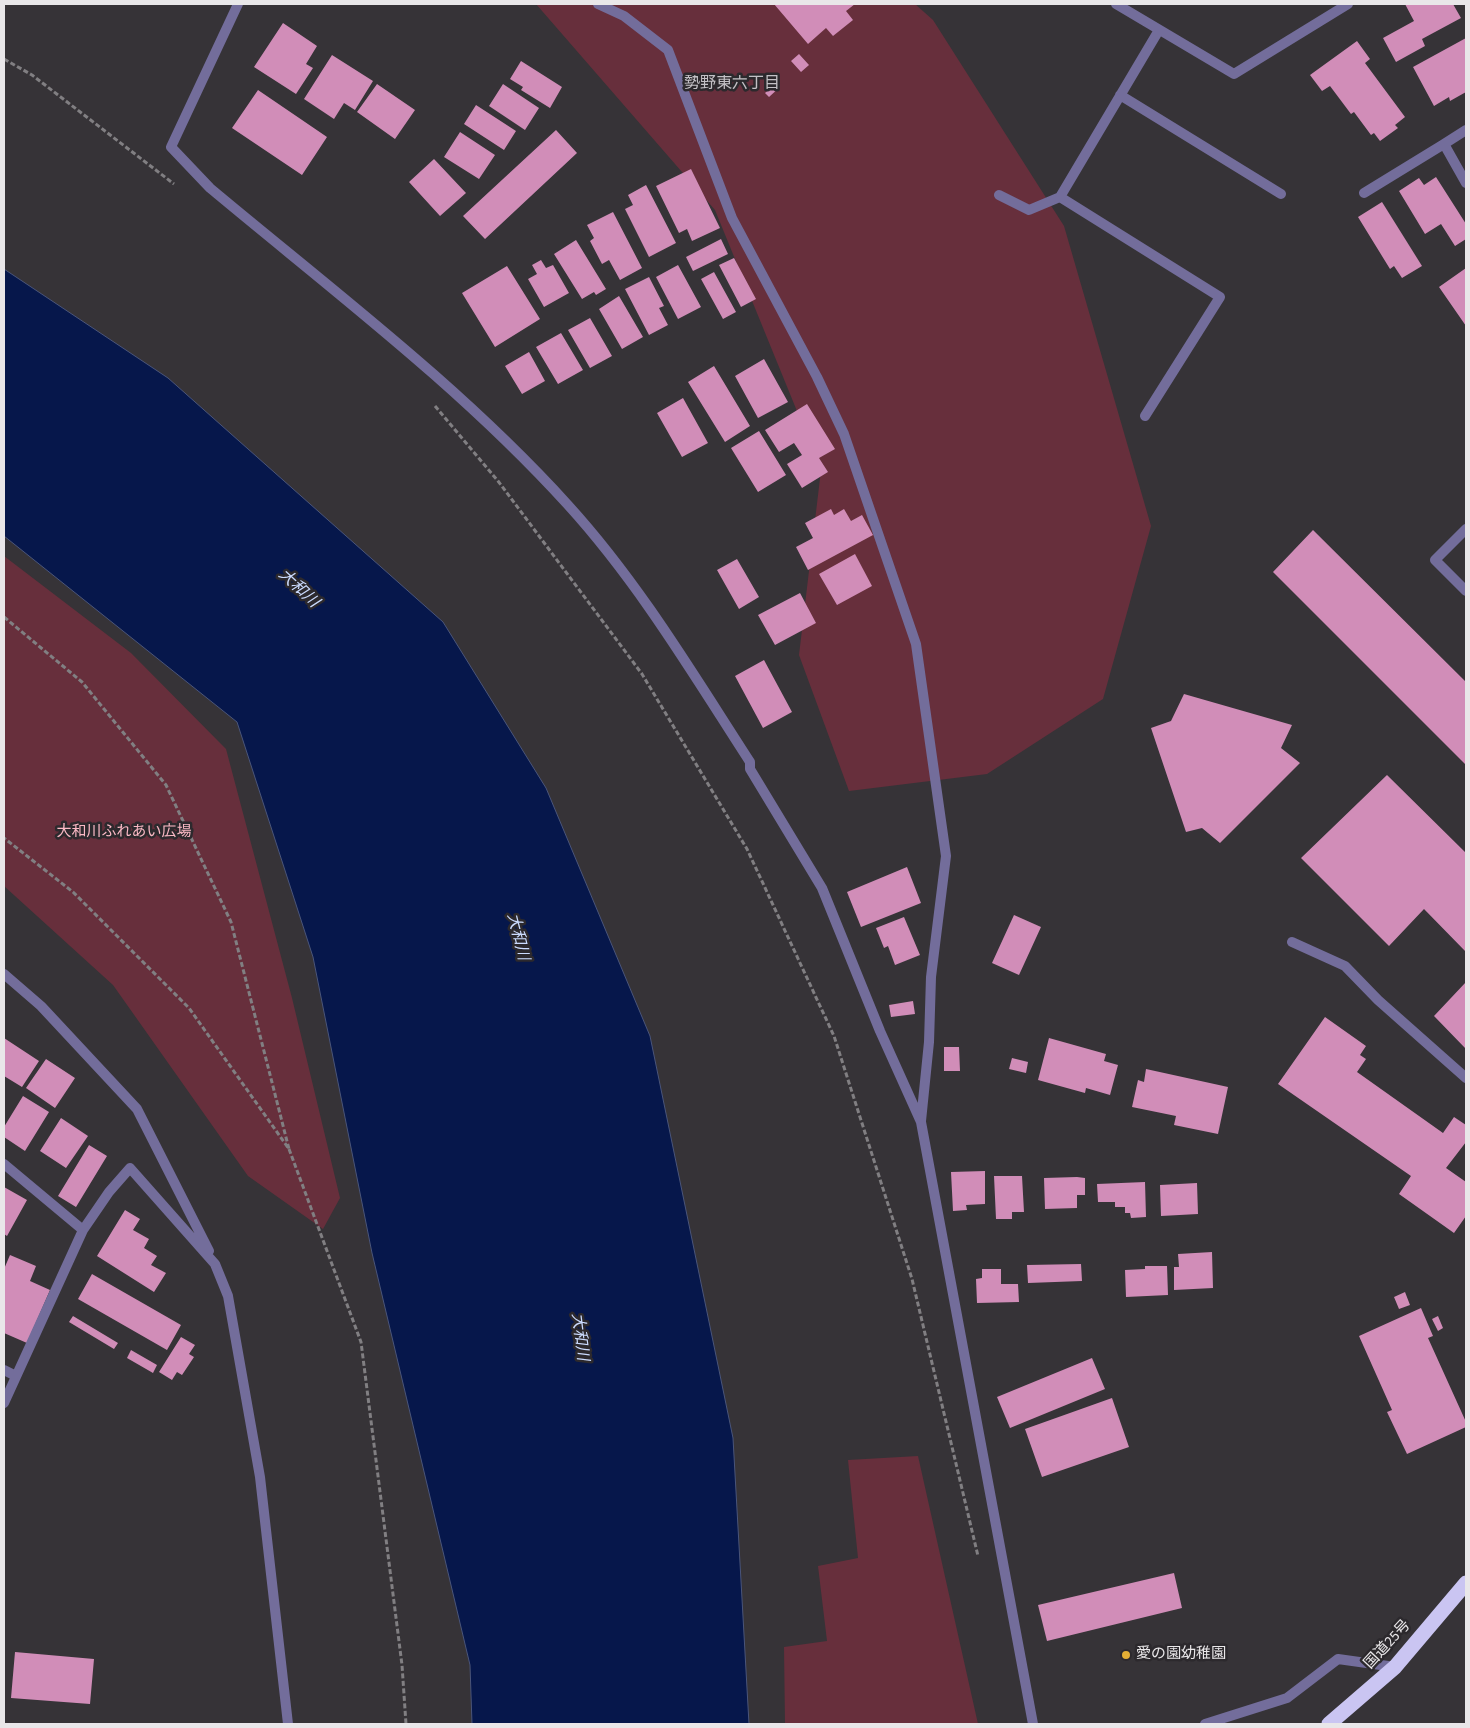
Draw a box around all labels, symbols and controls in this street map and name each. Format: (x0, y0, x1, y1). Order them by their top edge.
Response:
district label: 勢野東六丁目 (684, 74, 780, 94)
water label: 大和川 (274, 566, 322, 612)
park label: 大和川ふれあい広場 (57, 824, 191, 842)
water label: 大和川 (502, 911, 532, 963)
water label: 大和川 (567, 1312, 591, 1362)
street label: 国道25号 (1361, 1617, 1415, 1673)
place label: 愛の園幼稚園 (1136, 1646, 1226, 1664)
marker: 愛の園幼稚園 (1120, 1649, 1132, 1661)

